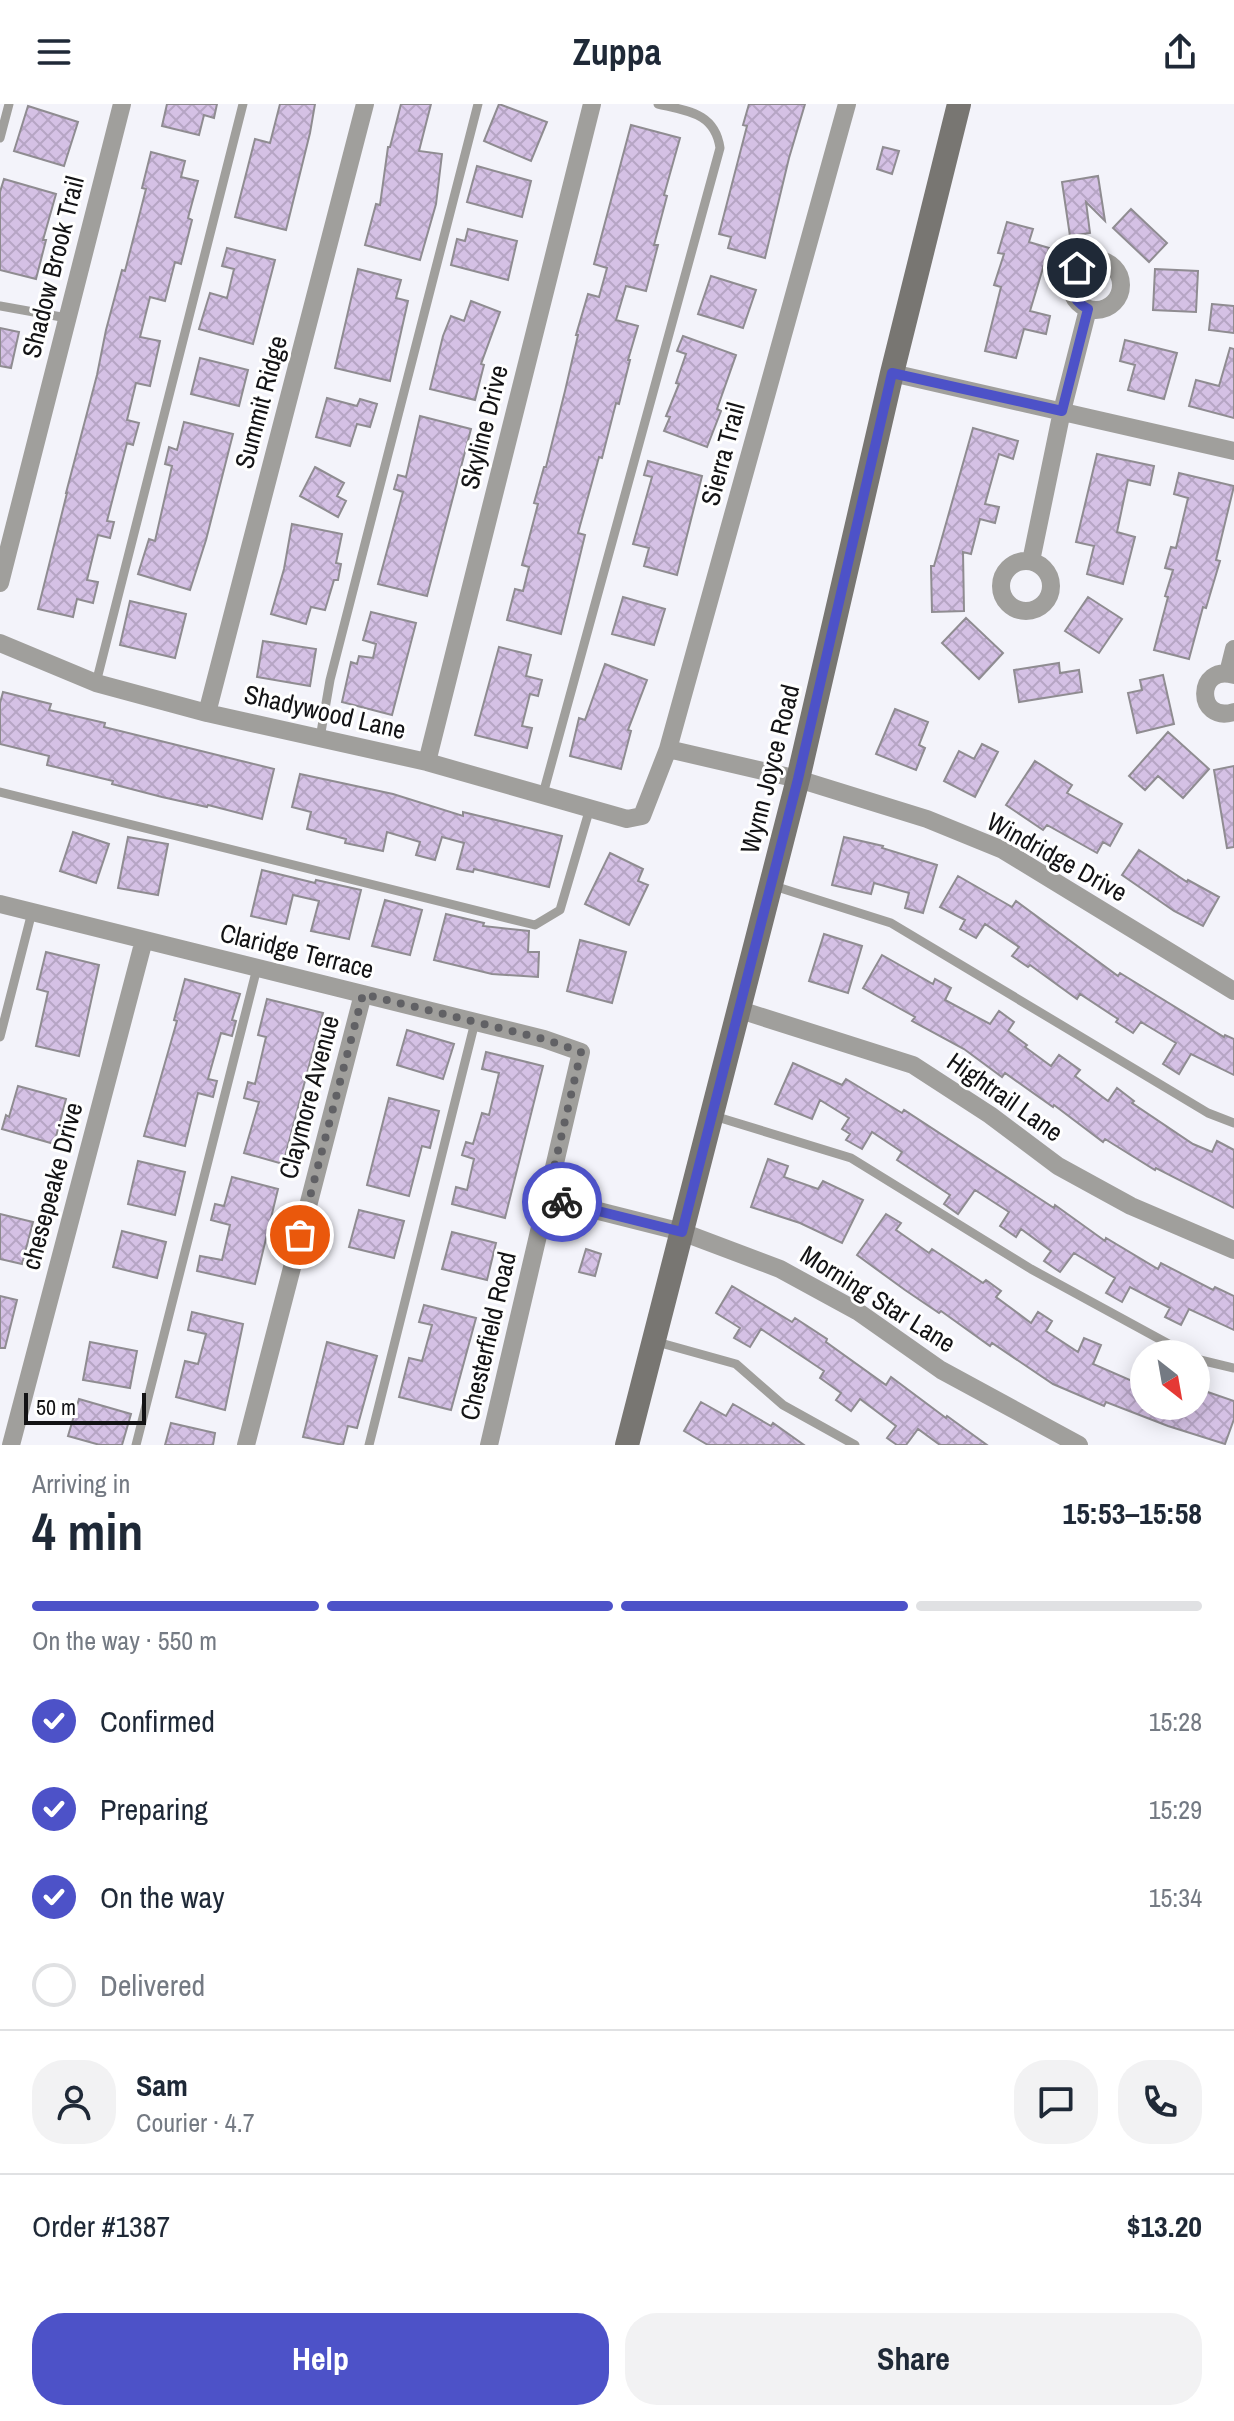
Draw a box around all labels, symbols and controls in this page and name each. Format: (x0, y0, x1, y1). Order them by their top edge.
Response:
text: Zuppa (573, 28, 661, 76)
icon: menu (32, 30, 76, 74)
icon: share (1158, 30, 1202, 74)
street label: Shadow Brook Trail (13, 172, 92, 361)
pin (1043, 234, 1111, 302)
icon: home (1055, 246, 1099, 290)
street label: Summit Ridge (226, 332, 295, 472)
street label: Skyline Drive (451, 361, 516, 493)
street label: Sierra Trail (692, 398, 753, 509)
street label: Shadywood Lane (241, 676, 409, 747)
street label: Wynn Joyce Road (732, 681, 807, 857)
street label: Windridge Drive (981, 804, 1134, 909)
street label: Claridge Terrace (217, 915, 378, 987)
street label: Claymore Avenue (270, 1011, 347, 1182)
street label: Hightrail Lane (940, 1044, 1070, 1149)
street label: chesepeake Drive (12, 1098, 91, 1273)
courier (522, 1162, 602, 1242)
icon: bike (540, 1180, 584, 1224)
pin (266, 1201, 334, 1269)
icon: bag (278, 1213, 322, 1257)
street label: Morning Star Lane (794, 1237, 962, 1360)
street label: Chesterfield Road (451, 1248, 524, 1424)
north arrow (1130, 1340, 1210, 1420)
map controls (1130, 1340, 1210, 1420)
scale bar (24, 1389, 146, 1425)
text: 50 m (36, 1392, 76, 1422)
text: Arriving in (32, 1466, 130, 1501)
text: 15:53–15:58 (1063, 1493, 1202, 1533)
text: 4 min (32, 1496, 143, 1566)
text: On the way · 550 m (32, 1623, 217, 1658)
icon: check (32, 1699, 76, 1743)
text: Confirmed (100, 1701, 215, 1741)
text: 15:28 (1149, 1704, 1202, 1739)
icon: check (32, 1787, 76, 1831)
text: Preparing (100, 1789, 208, 1829)
text: 15:29 (1149, 1792, 1202, 1827)
icon: check (32, 1875, 76, 1919)
text: On the way (100, 1877, 224, 1917)
text: 15:34 (1149, 1880, 1202, 1915)
text: Delivered (100, 1965, 205, 2005)
button: person (32, 2060, 116, 2144)
button: chat (1014, 2060, 1098, 2144)
button: phone (1118, 2060, 1202, 2144)
text: Sam (136, 2065, 188, 2105)
text: Courier · 4.7 (136, 2105, 255, 2140)
text: Order #1387 (32, 2206, 170, 2246)
text: $13.20 (1127, 2206, 1202, 2246)
button: Help (32, 2313, 609, 2405)
button: Share (625, 2313, 1202, 2405)

